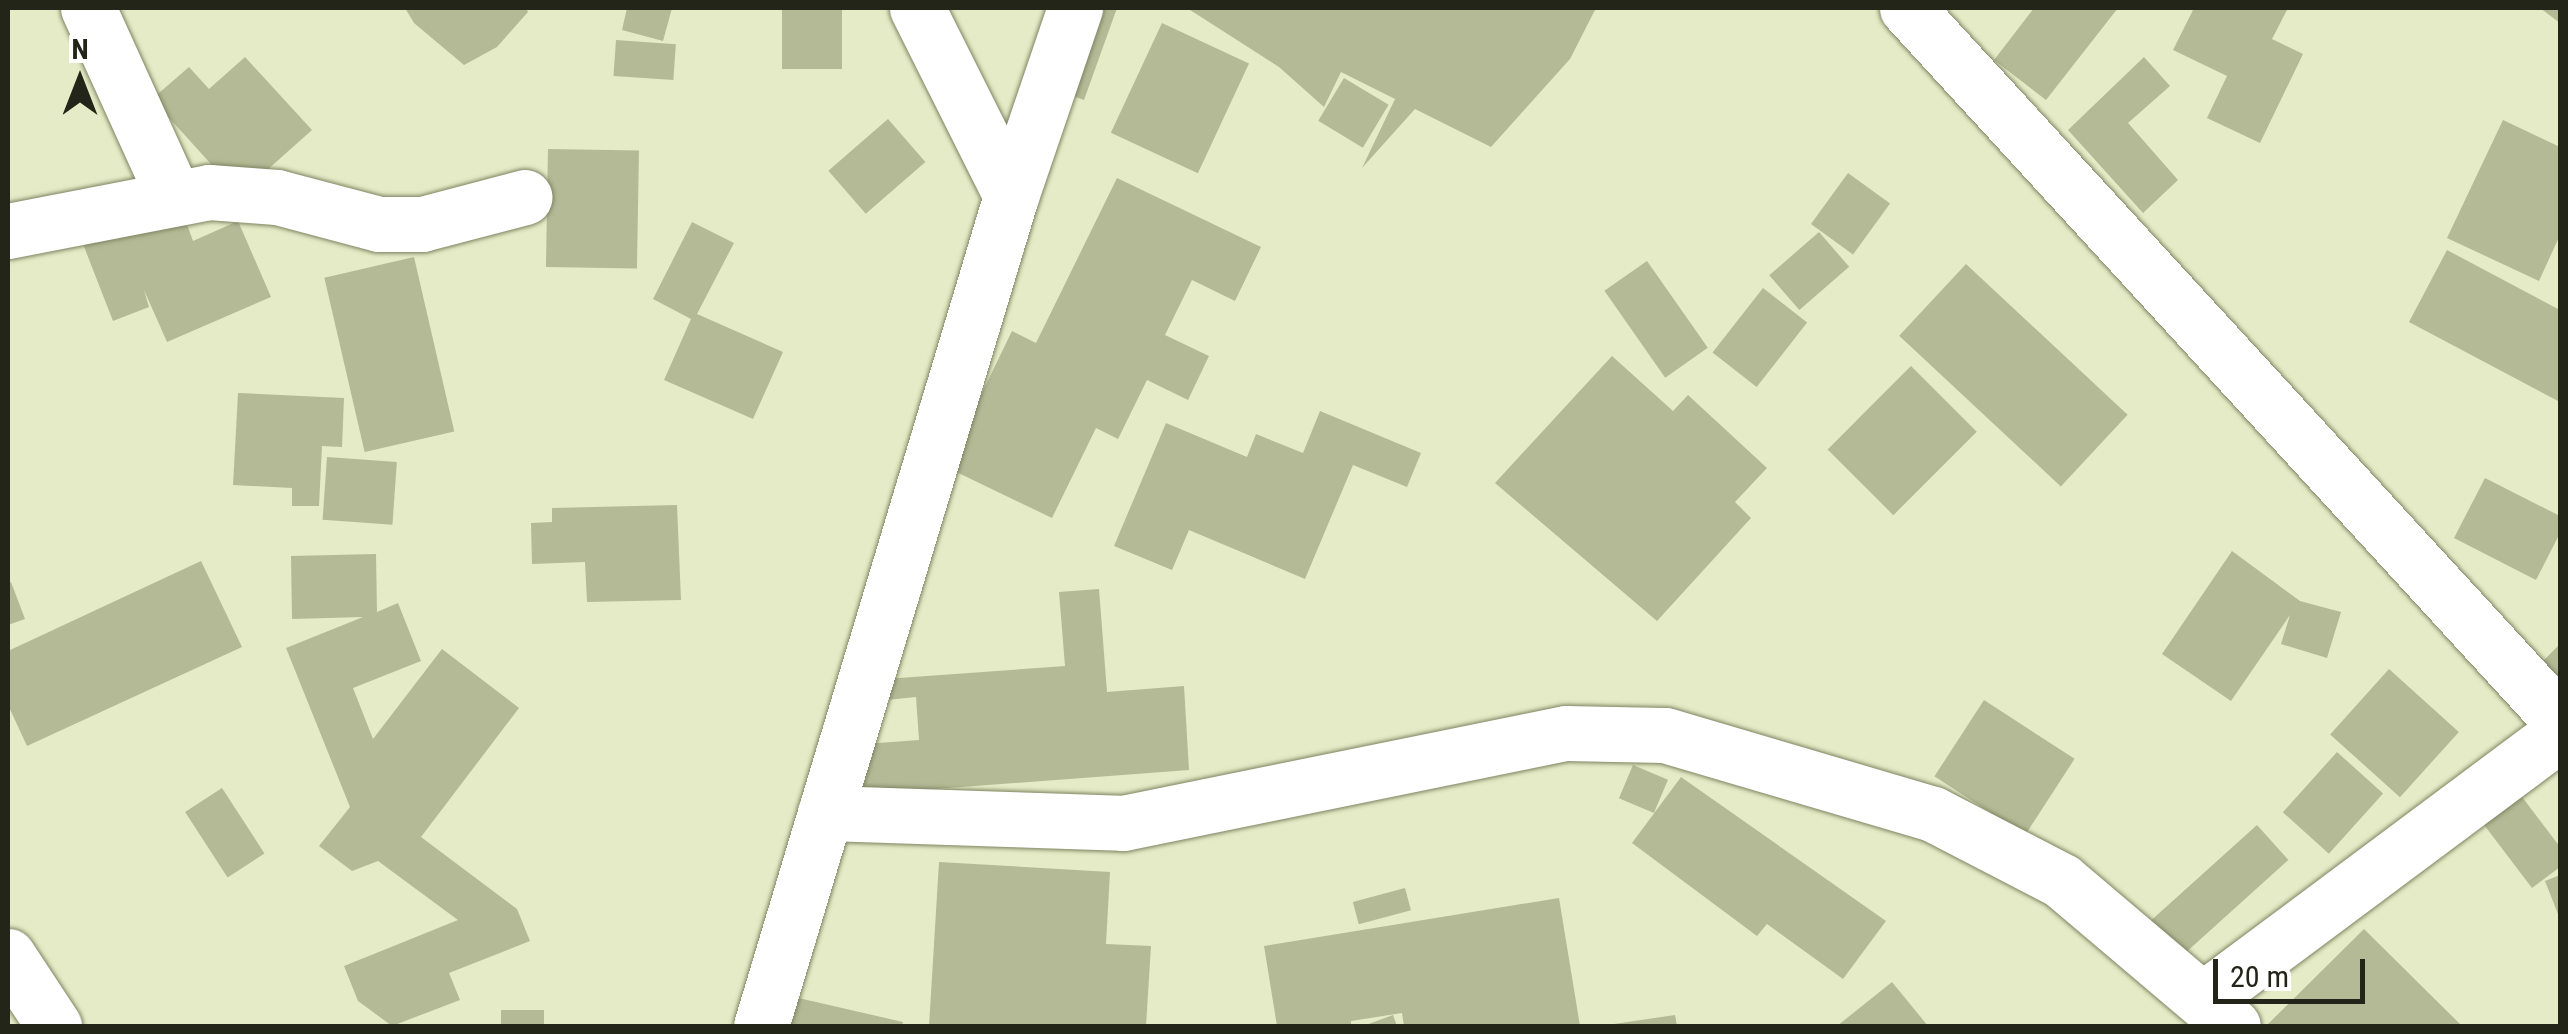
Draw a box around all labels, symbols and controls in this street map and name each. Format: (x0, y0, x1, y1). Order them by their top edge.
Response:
north arrow (30, 30, 130, 130)
text: N (71, 33, 89, 66)
scale bar (2218, 939, 2370, 1001)
text: 20 m (2230, 959, 2289, 994)

